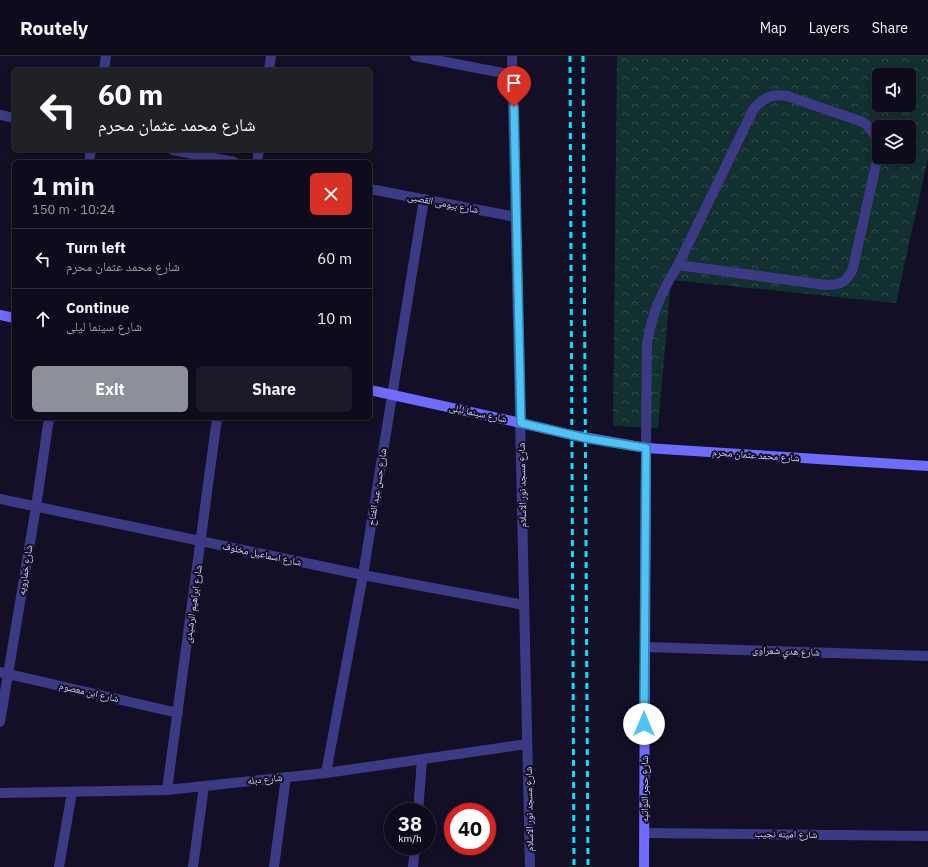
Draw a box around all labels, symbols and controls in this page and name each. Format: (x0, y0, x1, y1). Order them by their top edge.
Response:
text: Routely (20, 16, 88, 40)
text: Map (760, 19, 787, 37)
text: Layers (809, 19, 850, 37)
text: Share (872, 19, 908, 37)
pin (497, 66, 531, 107)
map controls (872, 68, 916, 164)
button: sound (872, 68, 916, 112)
icon: arrive (503, 72, 525, 94)
text: 60 m (98, 76, 163, 113)
icon: left (32, 84, 84, 136)
text: شارع محمد عثمان محرم (98, 113, 256, 136)
button: layers (872, 120, 916, 164)
text: 1 min (32, 170, 95, 202)
button: close (310, 173, 352, 215)
street label: شارع بيومى القصبى (406, 190, 480, 216)
text: 150 m · 10:24 (32, 201, 115, 218)
text: Turn left (66, 238, 126, 257)
icon: left (32, 248, 54, 270)
text: 60 m (317, 249, 352, 268)
text: شارع محمد عثمان محرم (66, 258, 180, 275)
text: Continue (66, 298, 130, 317)
icon: ahead (32, 308, 54, 330)
text: 10 m (317, 309, 352, 328)
text: شارع سينما ليلى (66, 318, 142, 335)
button: Exit (32, 366, 188, 412)
button: Share (196, 366, 352, 412)
street label: شارع سينما ليلى (448, 401, 508, 426)
street label: شارع مسجد نور الاسلام (515, 442, 530, 528)
street label: شارع محمد عثمان محرم (712, 445, 801, 466)
street label: شارع حسن عبد الفتاح (364, 447, 390, 527)
street label: شارع اسماعيل مخلوف (221, 539, 303, 569)
street label: شارع خمارويه (15, 543, 35, 596)
street label: شارع ابراهيم الرشيدى (181, 564, 206, 644)
street label: شارع هدي شعراوى (752, 643, 820, 660)
street label: شارع ابن معصوم (58, 679, 120, 706)
position arrow (623, 703, 665, 745)
street label: شارع حجر النواتيه (638, 755, 651, 822)
street label: شارع مسجد نور الاسلام (522, 766, 537, 852)
street label: شارع دبله (247, 771, 284, 787)
speed limit sign: 40 (444, 803, 496, 855)
text: 38 (398, 810, 422, 837)
street label: شارع امينه نجيب (754, 827, 818, 841)
text: km/h (398, 832, 422, 845)

